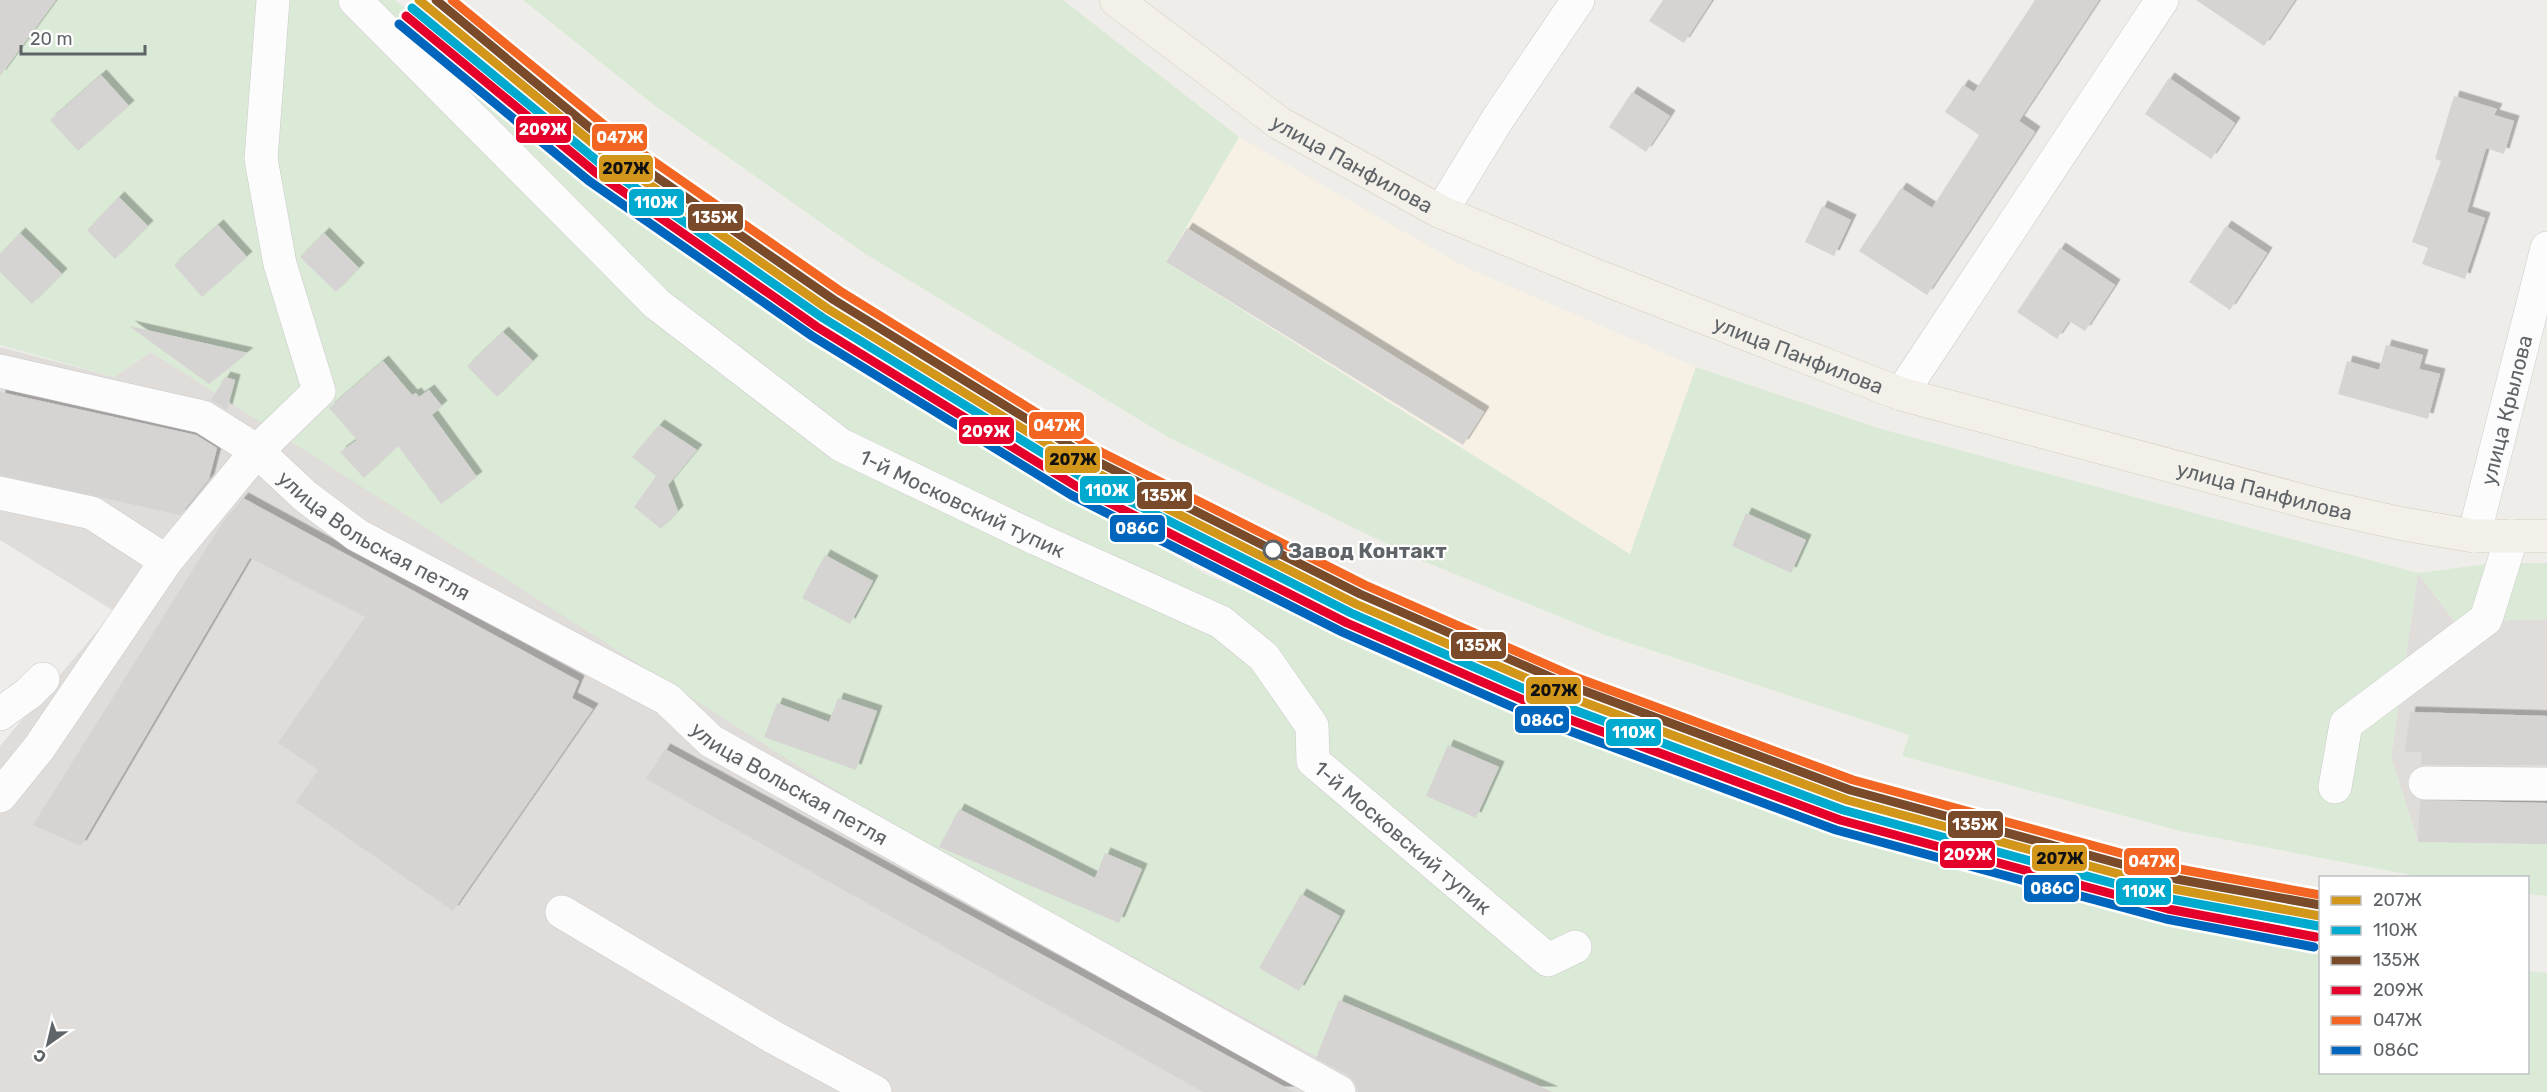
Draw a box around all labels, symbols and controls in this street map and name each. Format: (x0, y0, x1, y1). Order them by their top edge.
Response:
scale bar (21, 18, 146, 56)
text: 20 m (30, 28, 72, 50)
street label: улица Панфилова (1266, 109, 1438, 218)
line badge: 209Ж (515, 115, 572, 144)
text: 209Ж (519, 120, 567, 139)
line badge: 047Ж (591, 123, 648, 152)
text: 047Ж (596, 128, 644, 147)
line badge: 207Ж (598, 154, 654, 183)
text: 207Ж (602, 159, 650, 178)
line badge: 110Ж (628, 188, 685, 217)
text: 110Ж (634, 193, 678, 212)
line badge: 135Ж (687, 203, 744, 232)
text: 135Ж (692, 208, 738, 227)
street label: улица Панфилова (1710, 310, 1887, 399)
street label: улица Крылова (2475, 332, 2537, 488)
line badge: 047Ж (1028, 411, 1085, 440)
line badge: 209Ж (958, 416, 1015, 445)
text: 047Ж (1033, 416, 1081, 435)
text: 209Ж (962, 422, 1010, 441)
street label: 1-й Московский тупик (856, 443, 1069, 563)
line badge: 207Ж (1044, 445, 1101, 474)
text: 207Ж (1049, 450, 1097, 469)
street label: улица Панфилова (2174, 455, 2355, 525)
street label: улица Вольская петля (273, 465, 475, 605)
line badge: 110Ж (1079, 475, 1136, 504)
text: 110Ж (1085, 481, 1129, 500)
line badge: 135Ж (1136, 481, 1193, 510)
text: 135Ж (1141, 486, 1187, 505)
line badge: 086С (1109, 514, 1166, 543)
text: 086С (1115, 519, 1159, 538)
place label: Завод Контакт (1288, 538, 1447, 563)
marker: Завод Контакт (1263, 540, 1283, 560)
line badge: 135Ж (1450, 631, 1507, 660)
text: 135Ж (1456, 636, 1502, 655)
line badge: 207Ж (1525, 676, 1582, 705)
text: 207Ж (1530, 681, 1578, 700)
line badge: 086С (1514, 705, 1570, 734)
text: 086С (1520, 711, 1564, 730)
street label: улица Вольская петля (686, 716, 893, 850)
line badge: 110Ж (1605, 718, 1662, 747)
text: 110Ж (1612, 723, 1656, 742)
street label: 1-й Московский тупик (1309, 755, 1497, 919)
line badge: 135Ж (1947, 810, 2004, 839)
text: 135Ж (1952, 815, 1998, 834)
line badge: 209Ж (1939, 840, 1996, 869)
line badge: 207Ж (2031, 844, 2088, 872)
text: 209Ж (1944, 845, 1992, 864)
line badge: 047Ж (2123, 847, 2180, 876)
text: 207Ж (2036, 849, 2084, 868)
text: 047Ж (2128, 852, 2176, 871)
line badge: 086С (2023, 874, 2080, 903)
legend (2319, 876, 2529, 1074)
line badge: 110Ж (2115, 877, 2172, 906)
text: 086С (2030, 879, 2074, 898)
text: 110Ж (2122, 882, 2166, 901)
text: 207Ж (2373, 889, 2422, 911)
text: 110Ж (2373, 919, 2418, 941)
text: 135Ж (2373, 949, 2420, 971)
text: 209Ж (2373, 979, 2424, 1001)
text: 047Ж (2373, 1009, 2423, 1031)
north arrow (18, 1014, 78, 1074)
text: 086С (2373, 1039, 2419, 1061)
text: С (30, 1045, 50, 1067)

